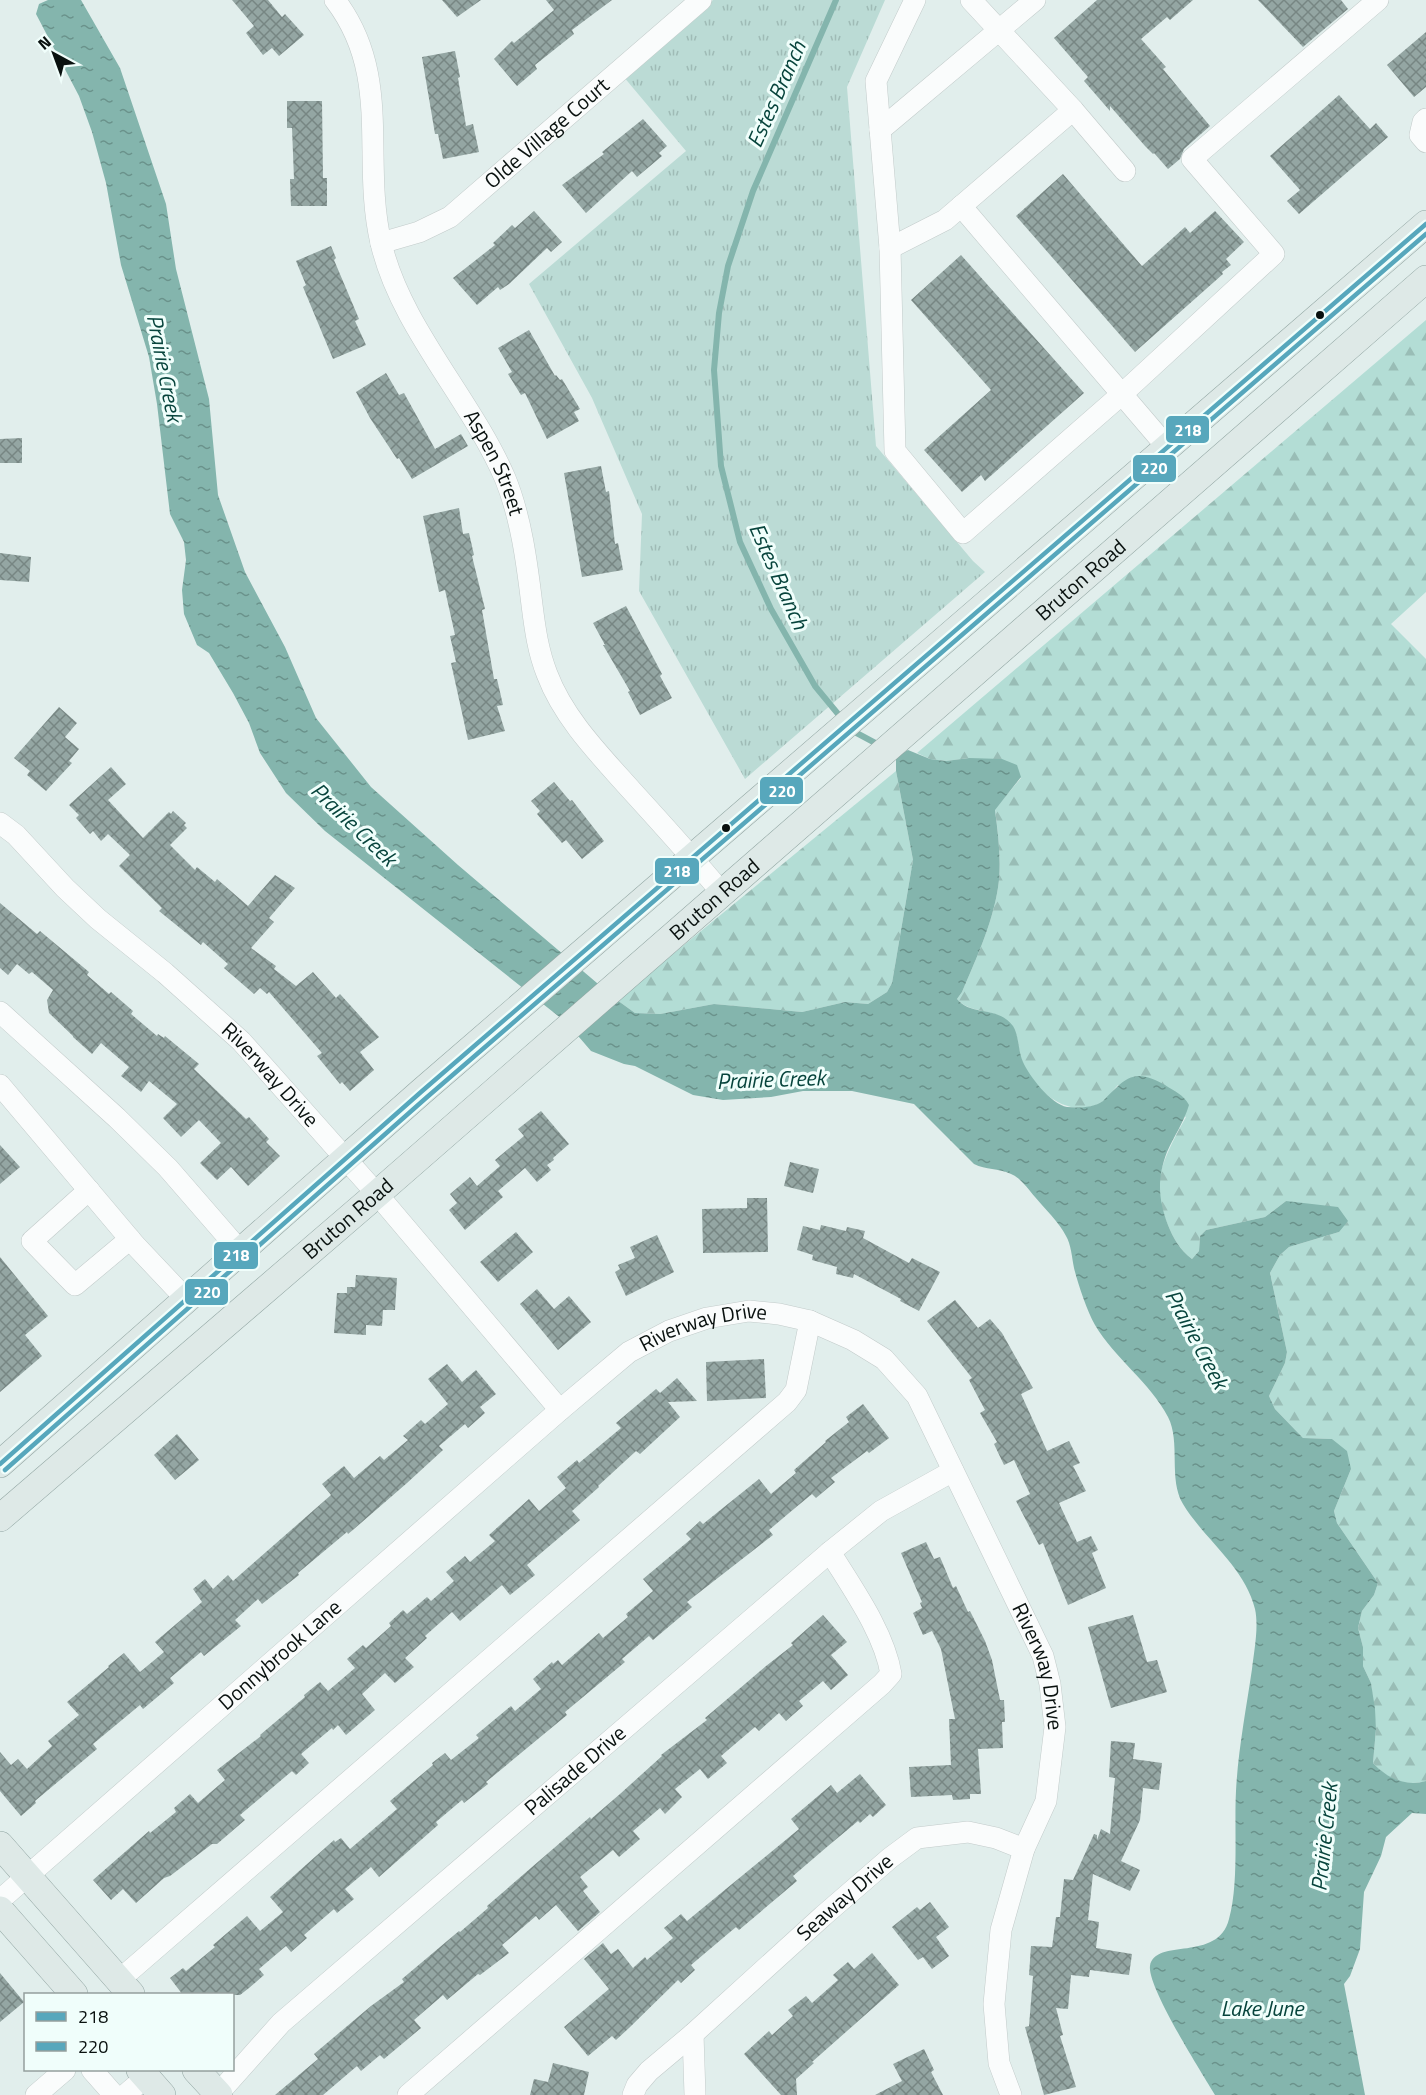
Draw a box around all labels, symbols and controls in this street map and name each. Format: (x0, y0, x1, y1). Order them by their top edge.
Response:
north arrow (24, 24, 84, 84)
text: N (32, 30, 56, 55)
water label: Estes Branch (737, 34, 815, 153)
street label: Olde Village Court (477, 69, 616, 196)
unlabelled marker (1314, 309, 1326, 321)
water label: Prairie Creek (138, 311, 192, 427)
street label: Aspen Street (456, 403, 534, 519)
line badge: 218 (1165, 415, 1210, 444)
text: 218 (1175, 418, 1201, 442)
line badge: 220 (1132, 454, 1177, 483)
text: 220 (1141, 456, 1167, 480)
water label: Estes Branch (740, 517, 818, 636)
street label: Bruton Road (1028, 531, 1133, 628)
water label: Prairie Creek (303, 774, 406, 875)
line badge: 220 (759, 776, 804, 805)
text: 220 (769, 779, 795, 803)
unlabelled marker (720, 822, 732, 834)
street label: Bruton Road (661, 850, 766, 947)
line badge: 218 (654, 857, 700, 885)
text: 218 (664, 859, 690, 883)
street label: Riverway Drive (215, 1014, 327, 1134)
water label: Prairie Creek (716, 1060, 828, 1098)
street label: Bruton Road (295, 1170, 400, 1266)
line badge: 218 (213, 1241, 259, 1270)
text: 218 (223, 1243, 249, 1267)
line badge: 220 (184, 1278, 229, 1306)
text: 220 (194, 1280, 220, 1304)
water label: Prairie Creek (1156, 1283, 1239, 1397)
street label: Riverway Drive (633, 1294, 769, 1359)
street label: Donnybrook Lane (211, 1591, 348, 1717)
street label: Riverway Drive (1005, 1597, 1072, 1732)
street label: Palisade Drive (517, 1717, 632, 1823)
water label: Prairie Creek (1301, 1779, 1347, 1893)
street label: Seaway Drive (789, 1845, 900, 1948)
water label: Lake June (1221, 1991, 1305, 2025)
legend (24, 1993, 234, 2071)
text: 218 (78, 2003, 108, 2030)
text: 220 (78, 2033, 108, 2060)

